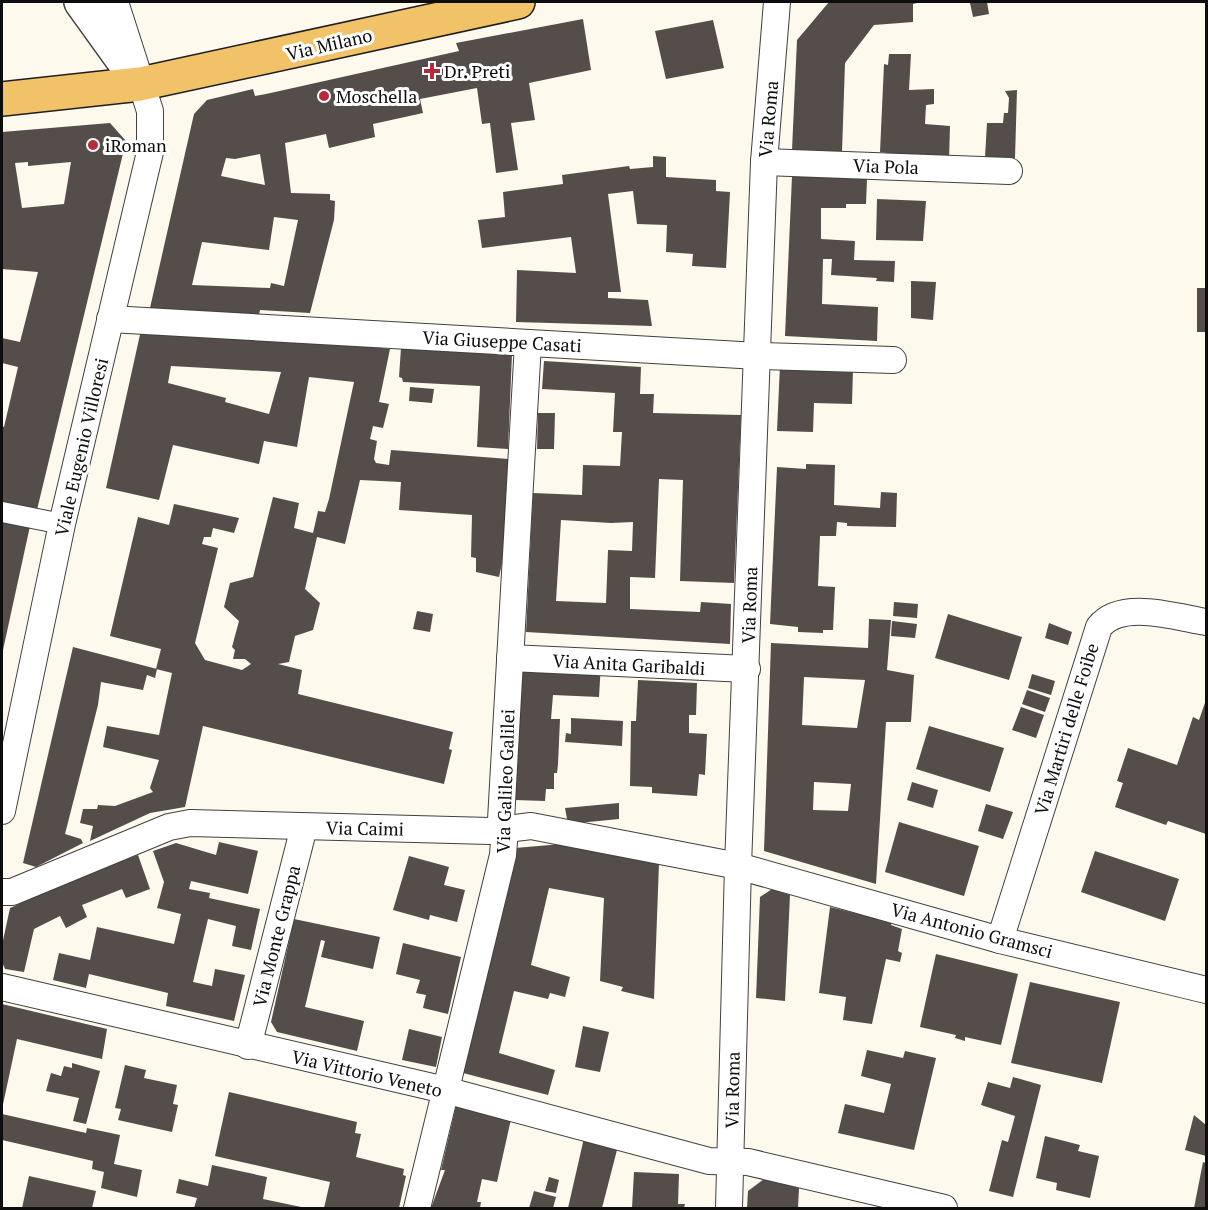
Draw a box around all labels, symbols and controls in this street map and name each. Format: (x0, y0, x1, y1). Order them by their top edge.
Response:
street label: Via Milano (284, 22, 374, 66)
place label: Dr. Preti (444, 59, 510, 83)
marker: Dr. Preti (425, 64, 439, 78)
street label: Via Roma (753, 80, 783, 158)
place label: Moschella (336, 84, 417, 108)
marker: Moschella (317, 89, 331, 103)
place label: iRoman (105, 133, 167, 157)
marker: iRoman (86, 138, 100, 152)
street label: Via Pola (853, 153, 919, 179)
street label: Via Giuseppe Casati (422, 325, 582, 357)
street label: Viale Eugenio Villoresi (49, 355, 113, 539)
street label: Via Roma (736, 566, 762, 644)
street label: Via Martiri delle Foibe (1028, 640, 1104, 818)
street label: Via Anita Garibaldi (552, 648, 706, 680)
street label: Via Galileo Galilei (490, 708, 520, 854)
street label: Via Caimi (326, 815, 404, 841)
street label: Via Monte Grappa (247, 863, 305, 1009)
street label: Via Antonio Gramsci (889, 897, 1055, 963)
street label: Via Vittorio Veneto (289, 1044, 445, 1102)
street label: Via Roma (719, 1051, 745, 1129)

